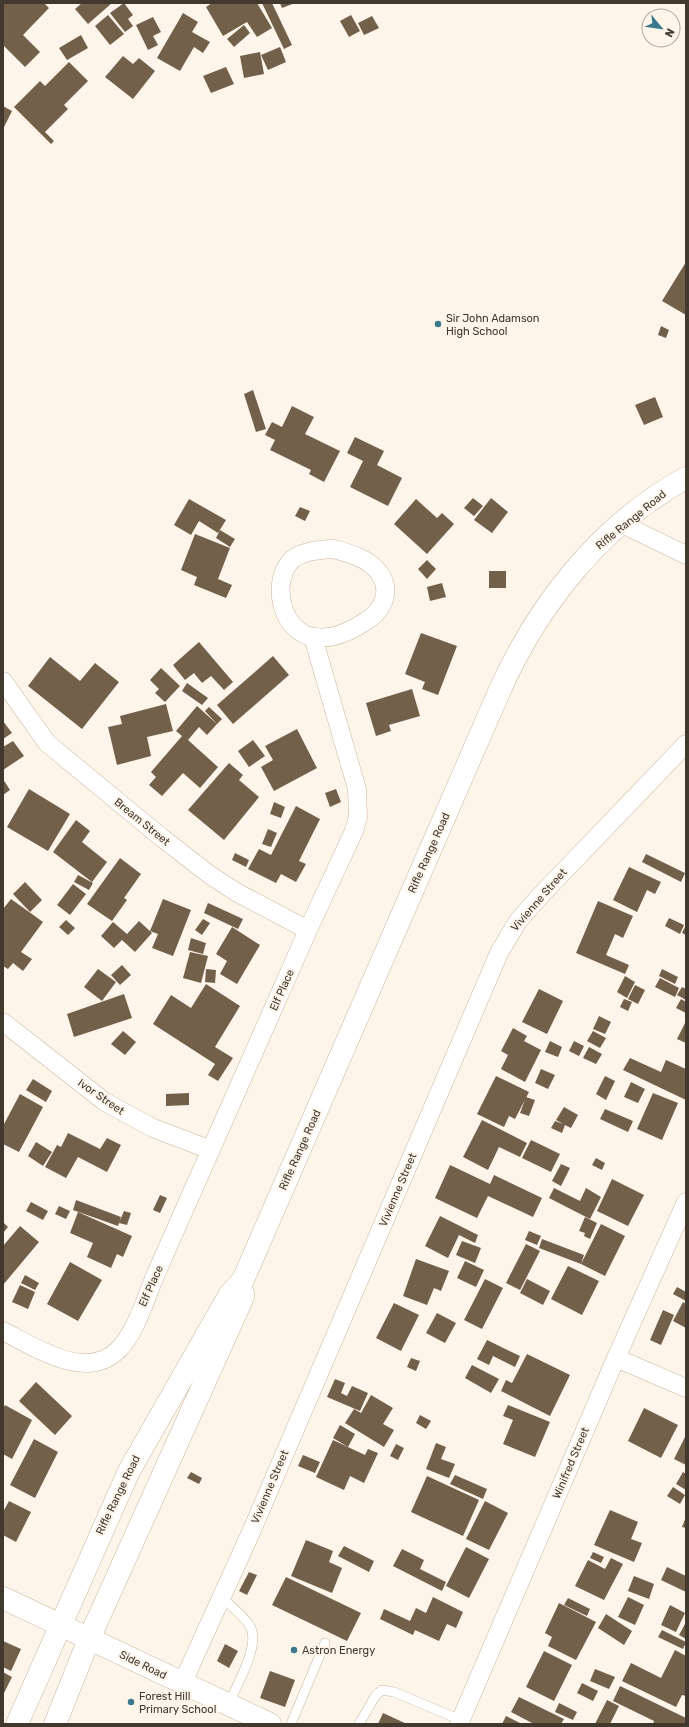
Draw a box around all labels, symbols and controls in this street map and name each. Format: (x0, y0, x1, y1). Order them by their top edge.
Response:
north arrow (641, 8, 681, 48)
text: N (662, 26, 677, 39)
place label: Sir John Adamson High School (446, 312, 539, 338)
marker: Sir John Adamson High School (433, 319, 443, 329)
street label: Rifle Range Road (593, 488, 669, 552)
street label: Bream Street (112, 796, 173, 849)
street label: Rifle Range Road (405, 811, 453, 895)
street label: Vivienne Street (508, 866, 570, 934)
street label: Elf Place (267, 967, 297, 1013)
street label: Ivor Street (75, 1076, 127, 1118)
street label: Rifle Range Road (276, 1108, 324, 1192)
street label: Vivienne Street (377, 1151, 420, 1229)
street label: Elf Place (136, 1263, 166, 1309)
street label: Winifred Street (550, 1425, 592, 1501)
street label: Vivienne Street (249, 1448, 292, 1526)
street label: Rifle Range Road (93, 1453, 143, 1537)
place label: Astron Energy (302, 1644, 375, 1657)
marker: Astron Energy (289, 1645, 299, 1655)
street label: Side Road (117, 1648, 169, 1682)
place label: Forest Hill Primary School (139, 1690, 216, 1716)
marker: Forest Hill Primary School (126, 1697, 136, 1707)

